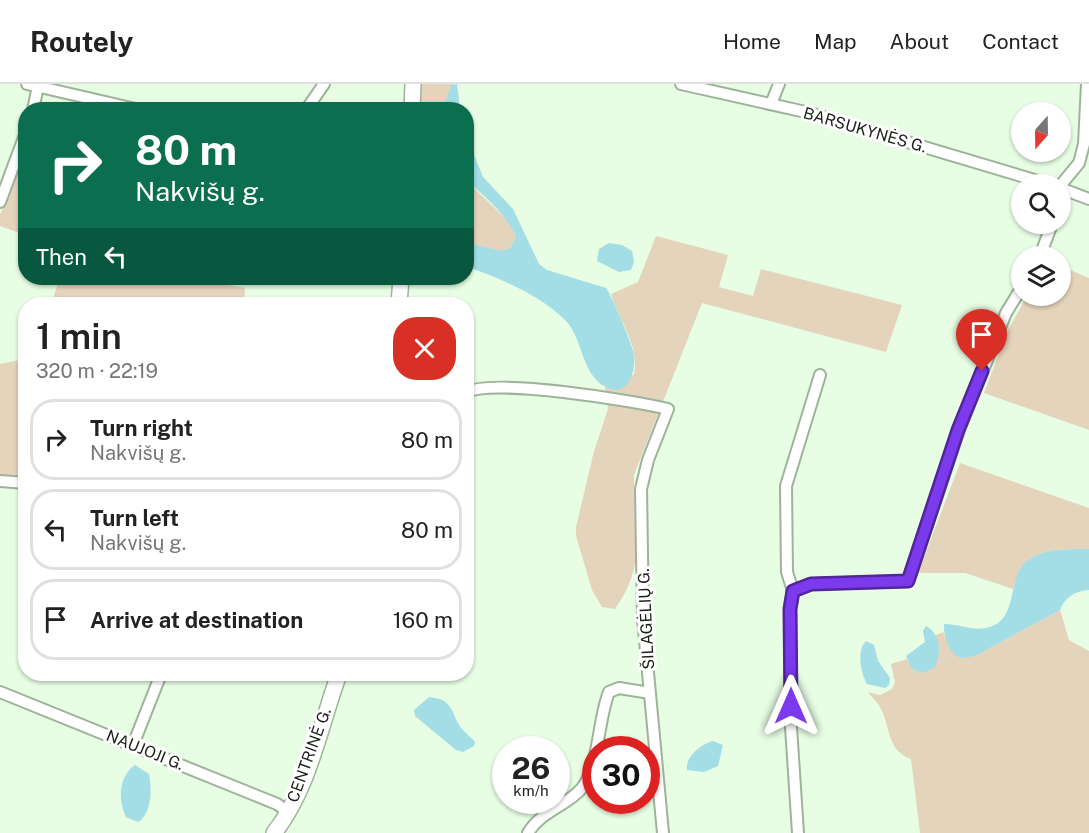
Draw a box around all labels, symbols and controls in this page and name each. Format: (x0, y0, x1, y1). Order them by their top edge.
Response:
text: Routely (30, 25, 133, 58)
text: Home (723, 29, 781, 54)
text: Map (814, 29, 857, 54)
text: About (890, 29, 949, 54)
text: Contact (982, 29, 1059, 54)
street label: BARSUKYNĖS G. (801, 102, 929, 157)
north arrow (1011, 102, 1071, 162)
map controls (1011, 102, 1071, 306)
text: 80 m (135, 125, 237, 174)
icon: right (36, 126, 114, 204)
button: search (1011, 174, 1071, 234)
text: Nakvišų g. (135, 175, 265, 207)
icon: left (99, 240, 132, 273)
text: Then (36, 244, 87, 270)
button: layers (1011, 246, 1071, 306)
pin (956, 309, 1007, 371)
text: 1 min (36, 315, 122, 357)
button: close (393, 317, 456, 380)
icon: arrive (965, 318, 998, 351)
text: 320 m · 22:19 (36, 359, 158, 383)
text: Turn right (90, 415, 193, 441)
icon: right (39, 423, 72, 456)
text: 80 m (401, 427, 453, 453)
text: Nakvišų g. (90, 441, 186, 465)
text: Turn left (90, 505, 179, 531)
icon: left (39, 513, 72, 546)
text: 80 m (401, 517, 453, 543)
text: Nakvišų g. (90, 531, 186, 555)
street label: ŠILAGĖLIŲ G. (633, 568, 658, 670)
icon: arrive (39, 603, 72, 636)
text: Arrive at destination (90, 607, 303, 633)
text: 160 m (393, 607, 453, 633)
position arrow (759, 674, 823, 738)
street label: CENTRINĖ G. (282, 705, 335, 805)
street label: NAUJOJI G. (104, 726, 186, 774)
speed limit sign: 30 (582, 736, 660, 814)
text: 26 (512, 750, 550, 786)
text: km/h (513, 782, 549, 799)

